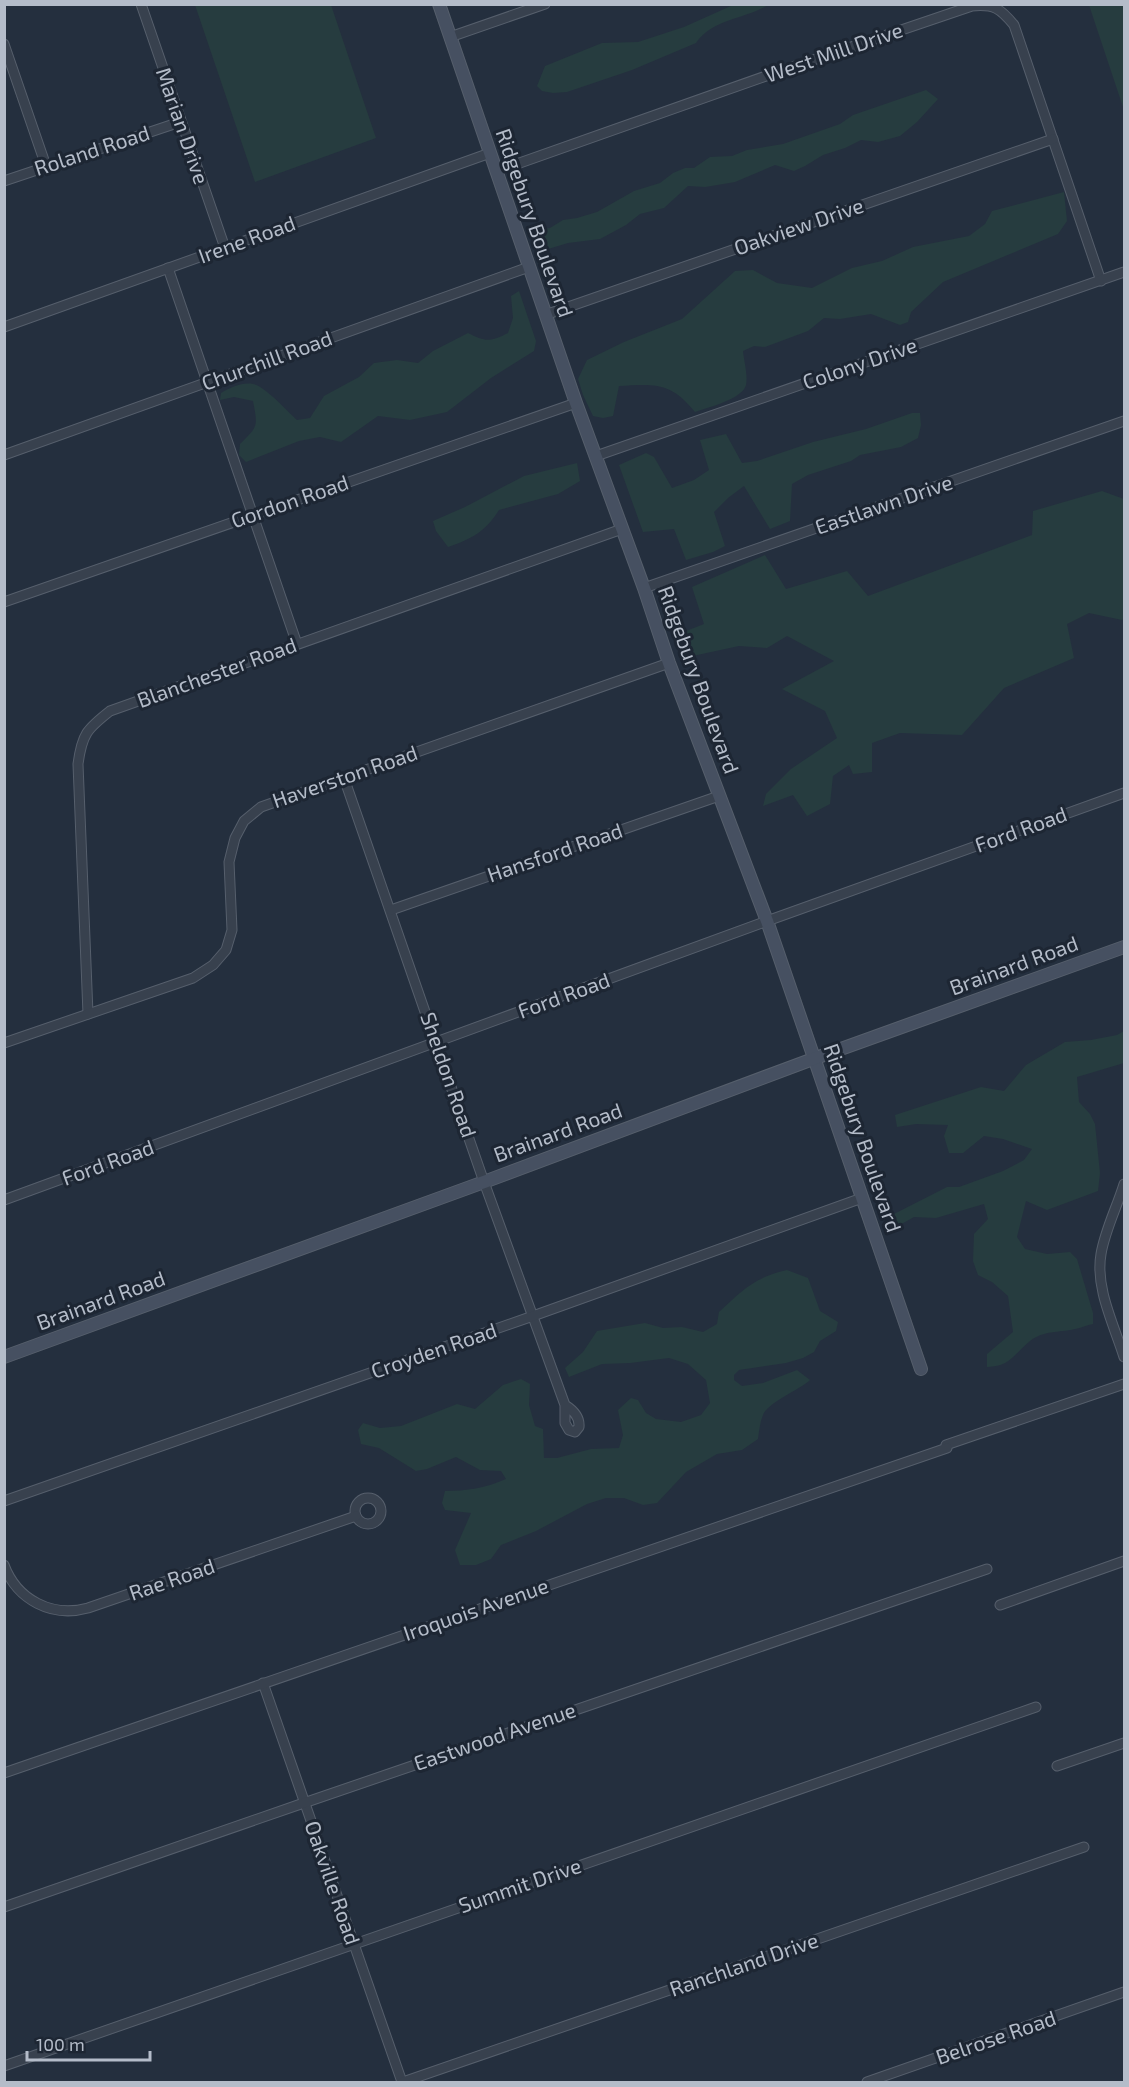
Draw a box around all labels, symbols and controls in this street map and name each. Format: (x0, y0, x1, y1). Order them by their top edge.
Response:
street label: West Mill Drive (761, 16, 906, 87)
street label: Marian Drive (152, 64, 215, 187)
street label: Roland Road (31, 119, 152, 180)
street label: Ridgebury Boulevard (491, 125, 579, 320)
street label: Oakview Drive (730, 192, 867, 259)
street label: Irene Road (195, 209, 298, 268)
street label: Churchill Road (198, 324, 335, 395)
street label: Colony Drive (799, 331, 920, 394)
street label: Eastlawn Drive (811, 468, 956, 539)
street label: Gordon Road (228, 469, 352, 532)
street label: Ridgebury Boulevard (654, 582, 745, 777)
street label: Blanchester Road (133, 631, 300, 712)
street label: Haverston Road (269, 739, 420, 812)
street label: Ford Road (971, 800, 1070, 857)
street label: Hansford Road (484, 817, 625, 886)
street label: Brainard Road (946, 930, 1081, 999)
street label: Ford Road (514, 966, 613, 1023)
street label: Sheldon Road (416, 1009, 483, 1140)
street label: Ridgebury Boulevard (819, 1040, 907, 1235)
street label: Brainard Road (490, 1097, 625, 1166)
street label: Ford Road (58, 1133, 157, 1190)
street label: Brainard Road (33, 1265, 168, 1334)
street label: Croyden Road (367, 1316, 500, 1383)
street label: Rae Road (125, 1552, 218, 1605)
street label: Iroquois Avenue (400, 1572, 551, 1645)
street label: Eastwood Avenue (410, 1696, 579, 1775)
street label: Oakville Road (301, 1817, 366, 1948)
street label: Summit Drive (455, 1852, 584, 1917)
street label: Ranchland Drive (666, 1926, 821, 2001)
street label: Belrose Road (932, 2004, 1059, 2069)
scale bar (27, 2024, 150, 2062)
text: 100 m (36, 2033, 85, 2055)

